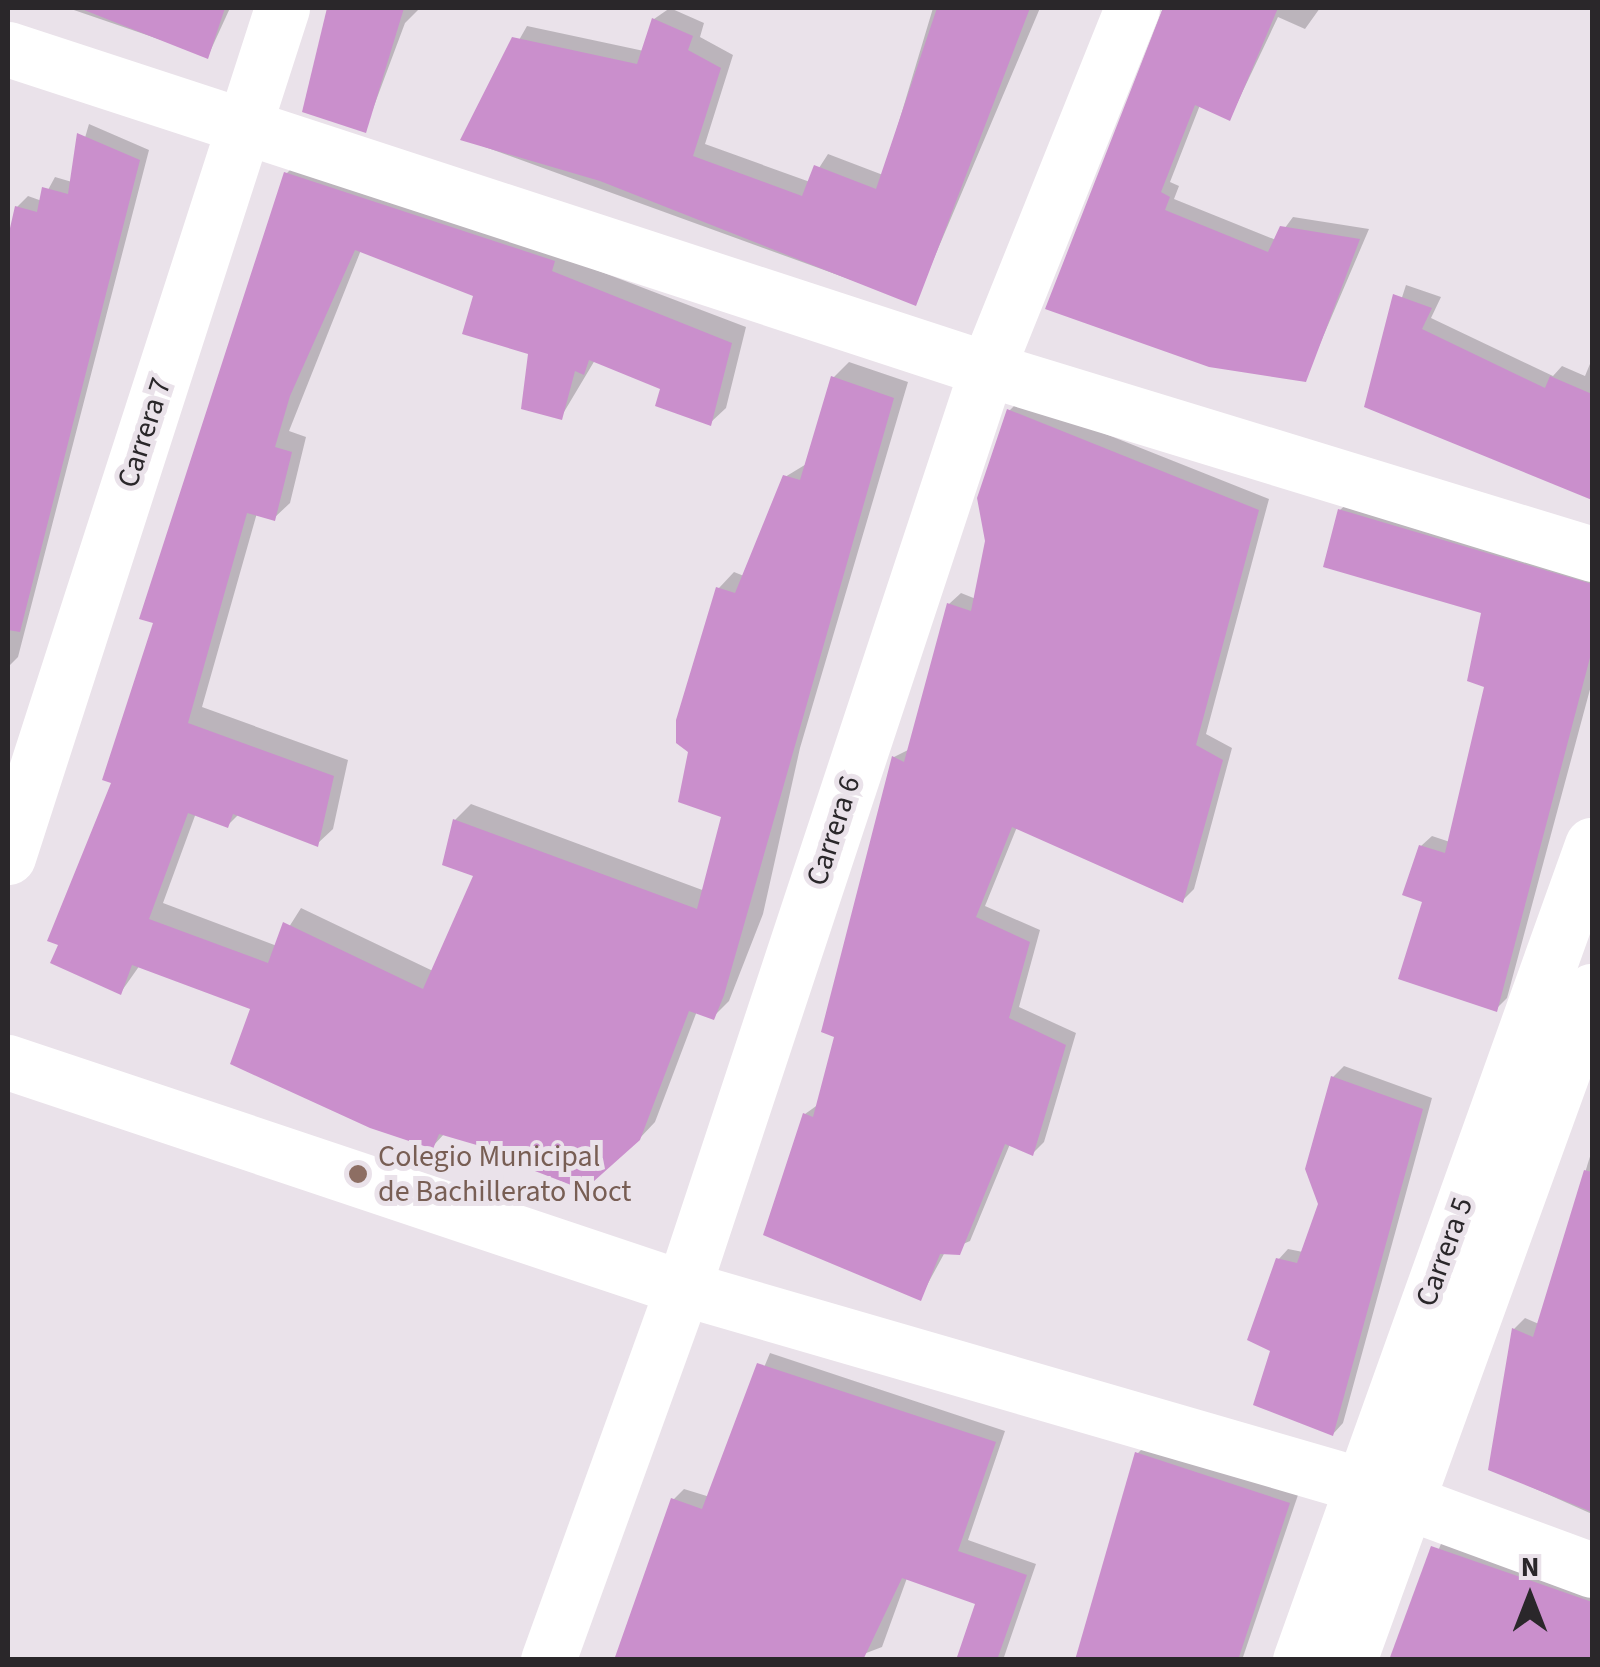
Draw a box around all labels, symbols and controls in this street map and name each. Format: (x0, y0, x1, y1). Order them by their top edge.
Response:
street label: Carrera 7 (110, 374, 180, 492)
street label: Carrera 6 (799, 772, 869, 890)
place label: Colegio Municipal de Bachillerato Noct (378, 1139, 631, 1210)
marker: Colegio Municipal de Bachillerato Noct (347, 1163, 369, 1185)
street label: Carrera 5 (1409, 1193, 1481, 1311)
north arrow (1480, 1547, 1580, 1647)
text: N (1521, 1547, 1539, 1587)

